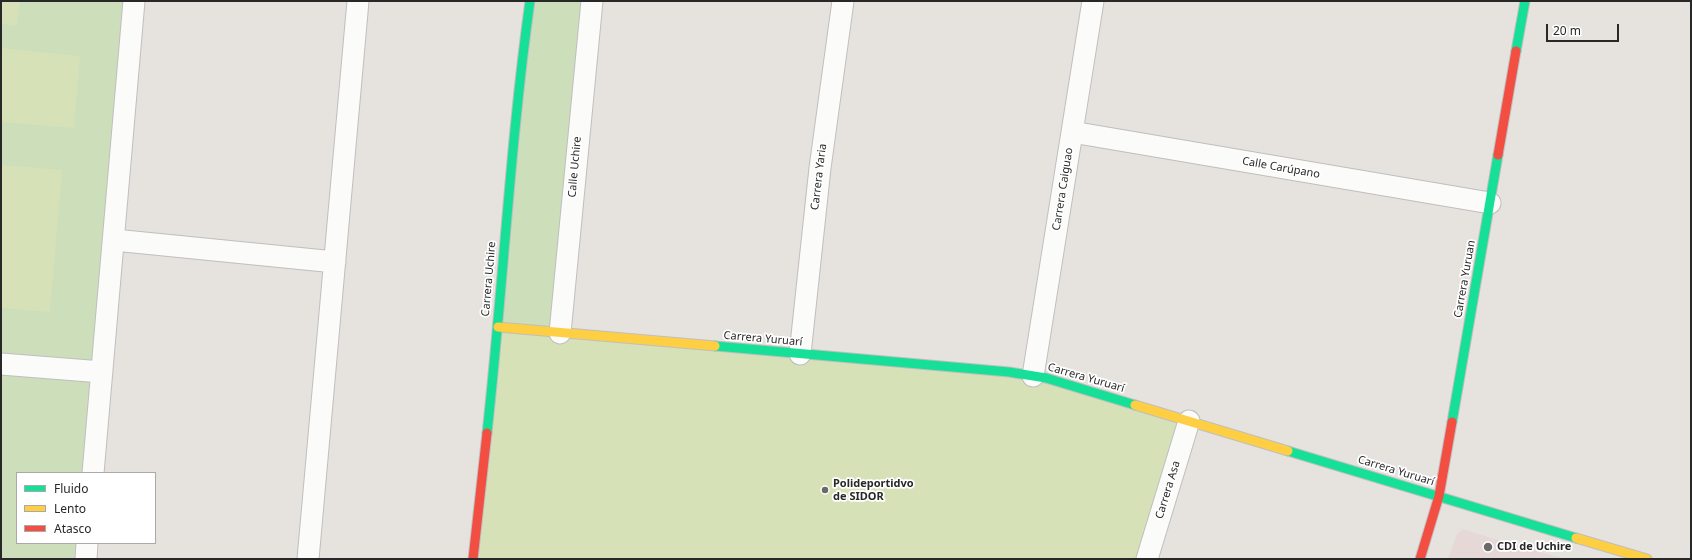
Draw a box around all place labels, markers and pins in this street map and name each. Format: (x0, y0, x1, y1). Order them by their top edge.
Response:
place label: Polideportidvo de SIDOR (833, 477, 914, 503)
marker: Polideportidvo de SIDOR (820, 485, 830, 495)
place label: CDI de Uchire (1497, 540, 1571, 554)
marker: CDI de Uchire (1482, 541, 1494, 553)

